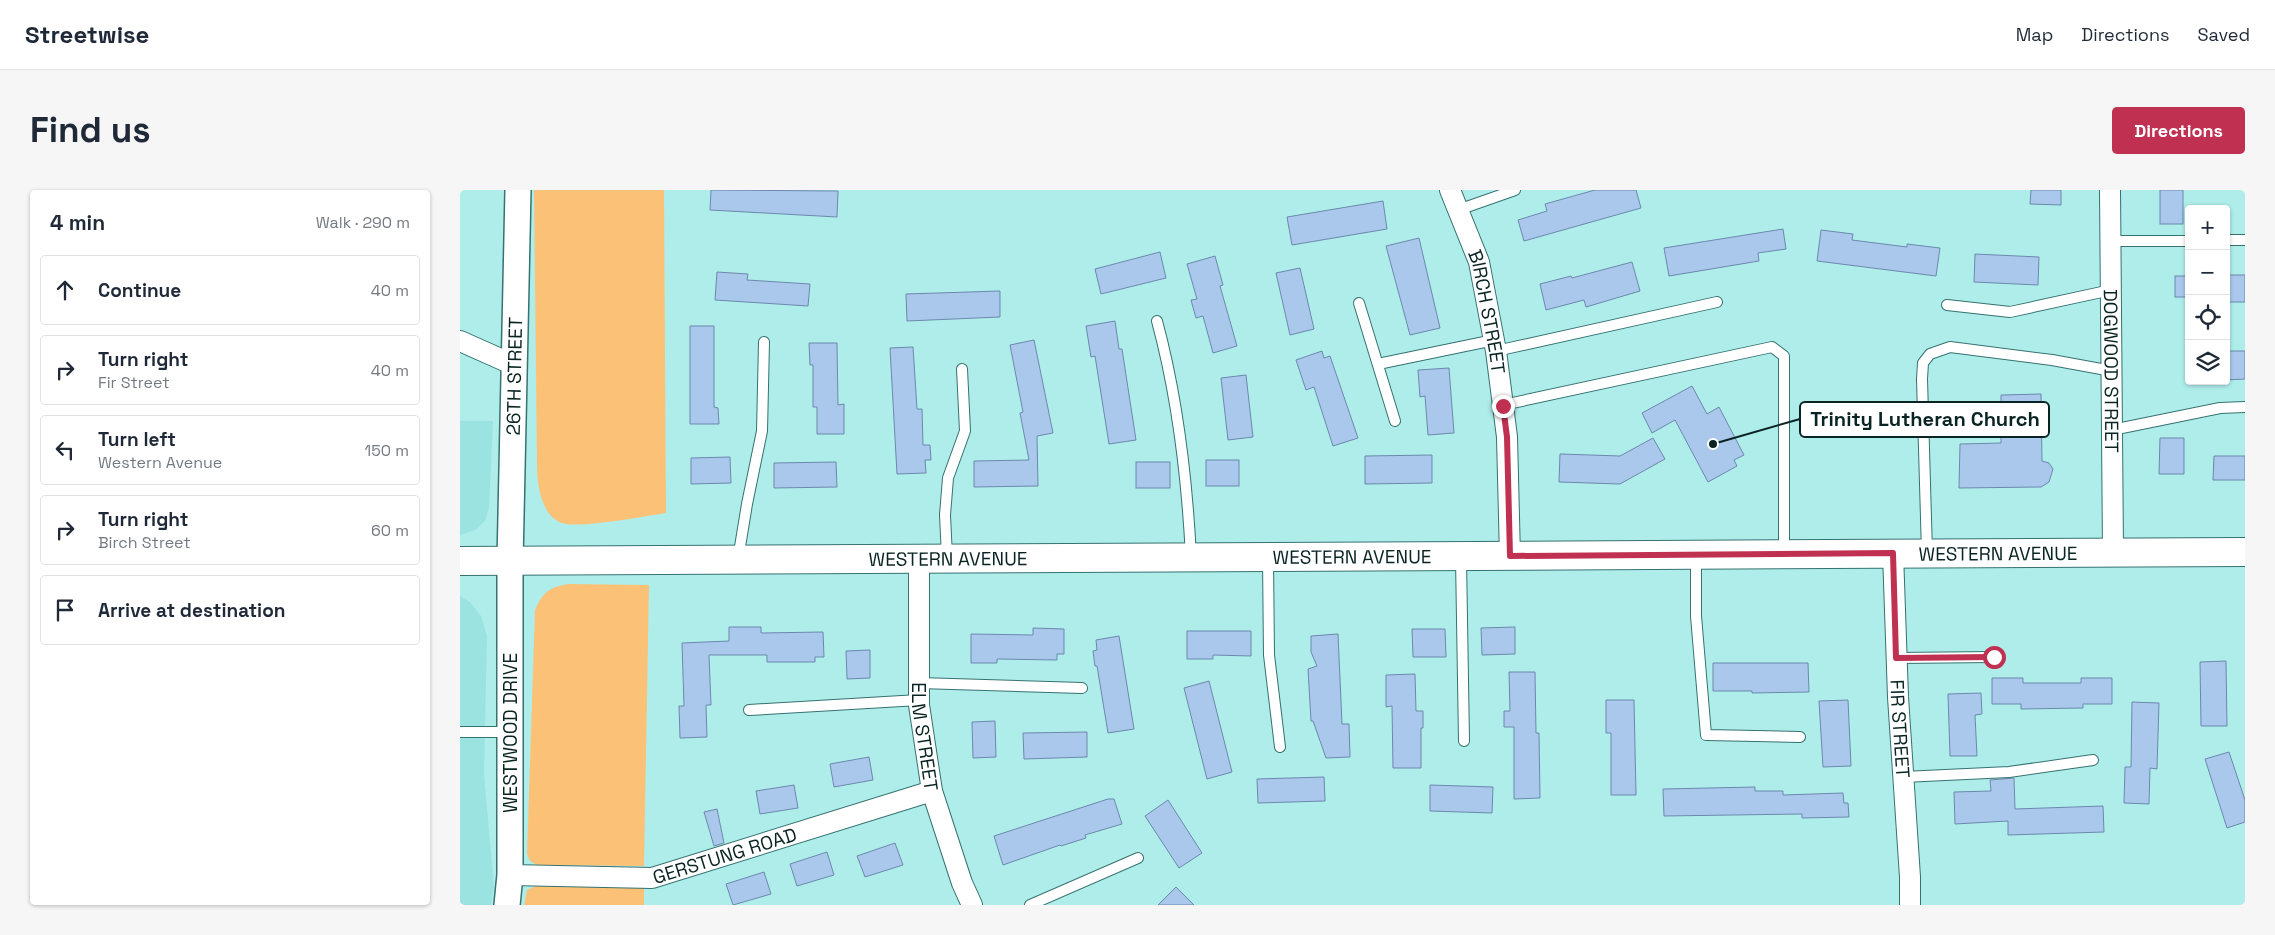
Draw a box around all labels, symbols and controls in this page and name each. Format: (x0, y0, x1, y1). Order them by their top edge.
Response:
text: Streetwise (25, 19, 149, 50)
text: Map (2016, 23, 2053, 46)
text: Directions (2081, 23, 2170, 46)
text: Saved (2198, 23, 2250, 46)
button: Directions (2112, 107, 2245, 154)
text: Find us (30, 108, 151, 152)
map controls (2185, 205, 2230, 385)
button: + (2185, 205, 2230, 250)
text: 4 min (50, 209, 105, 236)
text: Walk · 290 m (316, 212, 410, 233)
street label: BIRCH STREET (1463, 246, 1511, 375)
button: − (2185, 250, 2230, 295)
icon: ahead (51, 276, 79, 304)
text: Continue (98, 278, 181, 303)
text: 40 m (371, 280, 409, 301)
street label: DOGWOOD STREET (2098, 289, 2125, 453)
button: locate (2185, 295, 2230, 340)
street label: 26TH STREET (500, 317, 528, 436)
button: layers (2185, 340, 2230, 385)
text: Turn right (98, 347, 188, 372)
icon: right (51, 356, 79, 384)
text: 40 m (371, 360, 409, 381)
text: Fir Street (98, 372, 170, 393)
route end (1492, 395, 1515, 418)
callout: Trinity Lutheran Church (1800, 402, 2049, 437)
text: Trinity Lutheran Church (1810, 406, 2040, 432)
text: Turn left (98, 427, 176, 452)
icon: left (51, 436, 79, 464)
text: 150 m (365, 440, 409, 461)
text: Western Avenue (98, 452, 222, 473)
text: Turn right (98, 507, 188, 532)
icon: right (51, 516, 79, 544)
text: 60 m (371, 520, 409, 541)
text: Birch Street (98, 532, 191, 553)
street label: WESTERN AVENUE (1918, 540, 2078, 566)
street label: WESTERN AVENUE (1272, 544, 1432, 569)
street label: WESTERN AVENUE (868, 546, 1028, 571)
icon: arrive (51, 596, 79, 624)
text: Arrive at destination (98, 598, 286, 623)
route start (1983, 646, 2006, 669)
street label: WESTWOOD DRIVE (498, 653, 523, 813)
street label: FIR STREET (1885, 679, 1916, 779)
street label: ELM STREET (906, 682, 944, 793)
street label: GERSTUNG ROAD (650, 821, 800, 890)

